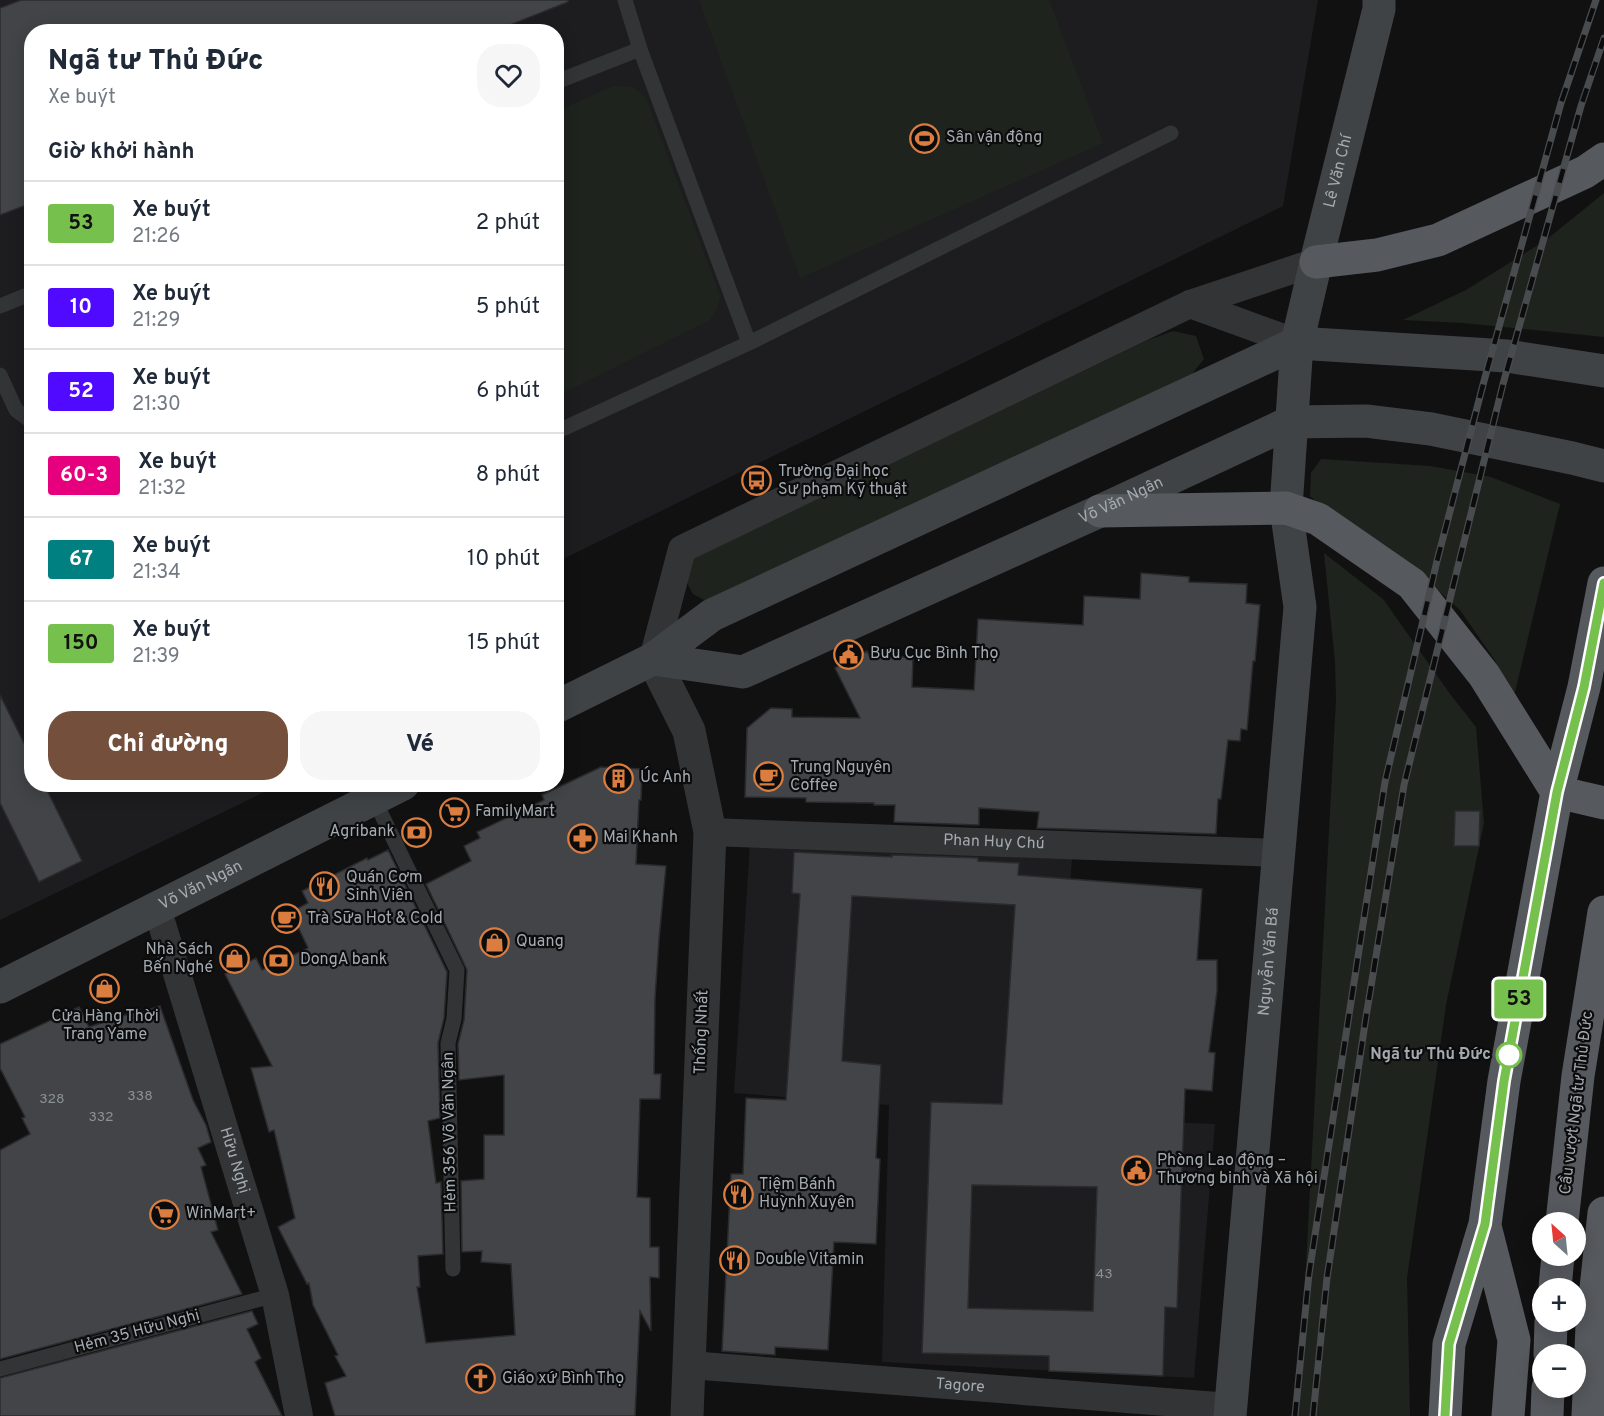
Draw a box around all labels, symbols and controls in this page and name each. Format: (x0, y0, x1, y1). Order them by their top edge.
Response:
text: Ngã tư Thủ Đức (48, 44, 264, 80)
button: heart (477, 44, 540, 107)
text: Xe buýt (48, 85, 116, 111)
sports icon: Sân vận động (909, 122, 941, 154)
place label: Sân vận động (946, 128, 1042, 148)
street label: Lê Văn Chí (1320, 131, 1358, 210)
text: Giờ khởi hành (48, 139, 195, 166)
text: Xe buýt (132, 197, 211, 224)
text: 53 (68, 210, 94, 237)
text: 2 phút (476, 210, 540, 237)
text: 21:26 (132, 224, 180, 250)
text: Xe buýt (132, 281, 211, 308)
text: 10 (70, 294, 92, 321)
text: 5 phút (476, 294, 540, 321)
text: 21:29 (132, 308, 180, 334)
text: Xe buýt (132, 365, 211, 392)
text: 52 (68, 378, 94, 405)
text: 6 phút (476, 378, 540, 405)
text: 21:30 (132, 392, 181, 418)
text: Xe buýt (138, 449, 217, 476)
text: 60-3 (60, 462, 108, 489)
text: 8 phút (476, 462, 540, 489)
place label: Trường Đại học Sư phạm Kỹ thuật (778, 462, 907, 500)
bus stop icon: Trường Đại học Sư phạm Kỹ thuật (741, 465, 773, 497)
street label: Võ Văn Ngân (1076, 473, 1167, 529)
text: 21:32 (138, 476, 186, 502)
text: Xe buýt (132, 533, 211, 560)
text: 67 (69, 546, 93, 573)
text: 10 phút (467, 546, 540, 573)
text: 21:34 (132, 560, 181, 586)
text: Xe buýt (132, 617, 211, 644)
text: 150 (64, 630, 99, 657)
text: 15 phút (467, 630, 540, 657)
public building icon: Bưu Cục Bình Thọ (833, 638, 865, 670)
text: 21:39 (132, 644, 180, 670)
place label: Bưu Cục Bình Thọ (870, 644, 999, 664)
button: Chỉ đường (48, 711, 288, 780)
button: Vé (300, 711, 540, 780)
place label: Trung Nguyên Coffee (790, 758, 891, 796)
cafe icon: Trung Nguyên Coffee (753, 761, 785, 793)
building icon: Úc Anh (603, 762, 635, 794)
place label: Úc Anh (640, 766, 691, 788)
supermarket icon: FamilyMart (438, 796, 470, 828)
place label: FamilyMart (475, 802, 555, 822)
bank icon: Agribank (400, 816, 432, 848)
place label: Agribank (330, 822, 395, 842)
pharmacy icon: Mai Khanh (566, 822, 598, 854)
place label: Mai Khanh (603, 828, 678, 848)
street label: Phan Huy Chú (943, 831, 1045, 854)
street label: Võ Văn Ngân (156, 856, 246, 915)
place label: Quán Cơm Sinh Viên (346, 868, 423, 906)
restaurant icon: Quán Cơm Sinh Viên (309, 871, 341, 903)
cafe icon: Trà Sữa Hot & Cold (270, 903, 302, 935)
street label: Nguyễn Văn Bá (1255, 907, 1284, 1017)
place label: Trà Sữa Hot & Cold (307, 909, 443, 929)
shop icon: Quang (479, 926, 511, 958)
place label: Quang (516, 932, 564, 952)
place label: Nhà Sách Bến Nghé (143, 940, 213, 978)
shop icon: Nhà Sách Bến Nghé (218, 943, 250, 975)
bank icon: DongA bank (263, 944, 295, 976)
place label: DongA bank (300, 950, 387, 970)
shop icon: Cửa Hàng Thời Trang Yame (89, 973, 121, 1005)
line badge: 53 (1492, 980, 1546, 1018)
text: 53 (1506, 986, 1532, 1013)
street label: Thống Nhất (690, 989, 713, 1075)
place label: Cửa Hàng Thời Trang Yame (51, 1007, 159, 1045)
street label: Cầu vượt Ngã tư Thủ Đức (1555, 1010, 1598, 1196)
marker: Ngã tư Thủ Đức (1496, 1042, 1522, 1068)
place label: Ngã tư Thủ Đức (1370, 1045, 1491, 1065)
street label: Hẻm 356 Võ Văn Ngân (439, 1052, 461, 1212)
house number: 338 (127, 1088, 153, 1105)
house number: 328 (39, 1091, 65, 1108)
house number: 332 (88, 1109, 114, 1126)
street label: Hữu Nghị (214, 1125, 254, 1196)
place label: Phòng Lao động – Thương binh và Xã hội (1157, 1151, 1318, 1189)
public building icon: Phòng Lao động – Thương binh và Xã hội (1120, 1154, 1152, 1186)
place label: Tiệm Bánh Huỳnh Xuyên (759, 1175, 855, 1213)
restaurant icon: Tiệm Bánh Huỳnh Xuyên (722, 1178, 754, 1210)
supermarket icon: WinMart+ (149, 1198, 181, 1230)
place label: WinMart+ (186, 1204, 256, 1224)
north arrow (1532, 1212, 1586, 1266)
map controls (1532, 1212, 1586, 1398)
restaurant icon: Double Vitamin (718, 1244, 750, 1276)
place label: Double Vitamin (755, 1250, 864, 1270)
house number: 43 (1095, 1266, 1113, 1283)
button: + (1532, 1278, 1586, 1332)
street label: Hẻm 35 Hữu Nghị (72, 1306, 202, 1358)
button: − (1532, 1344, 1586, 1398)
church icon: Giáo xứ Bình Thọ (465, 1363, 497, 1395)
place label: Giáo xứ Bình Thọ (502, 1369, 624, 1389)
street label: Tagore (935, 1374, 985, 1398)

